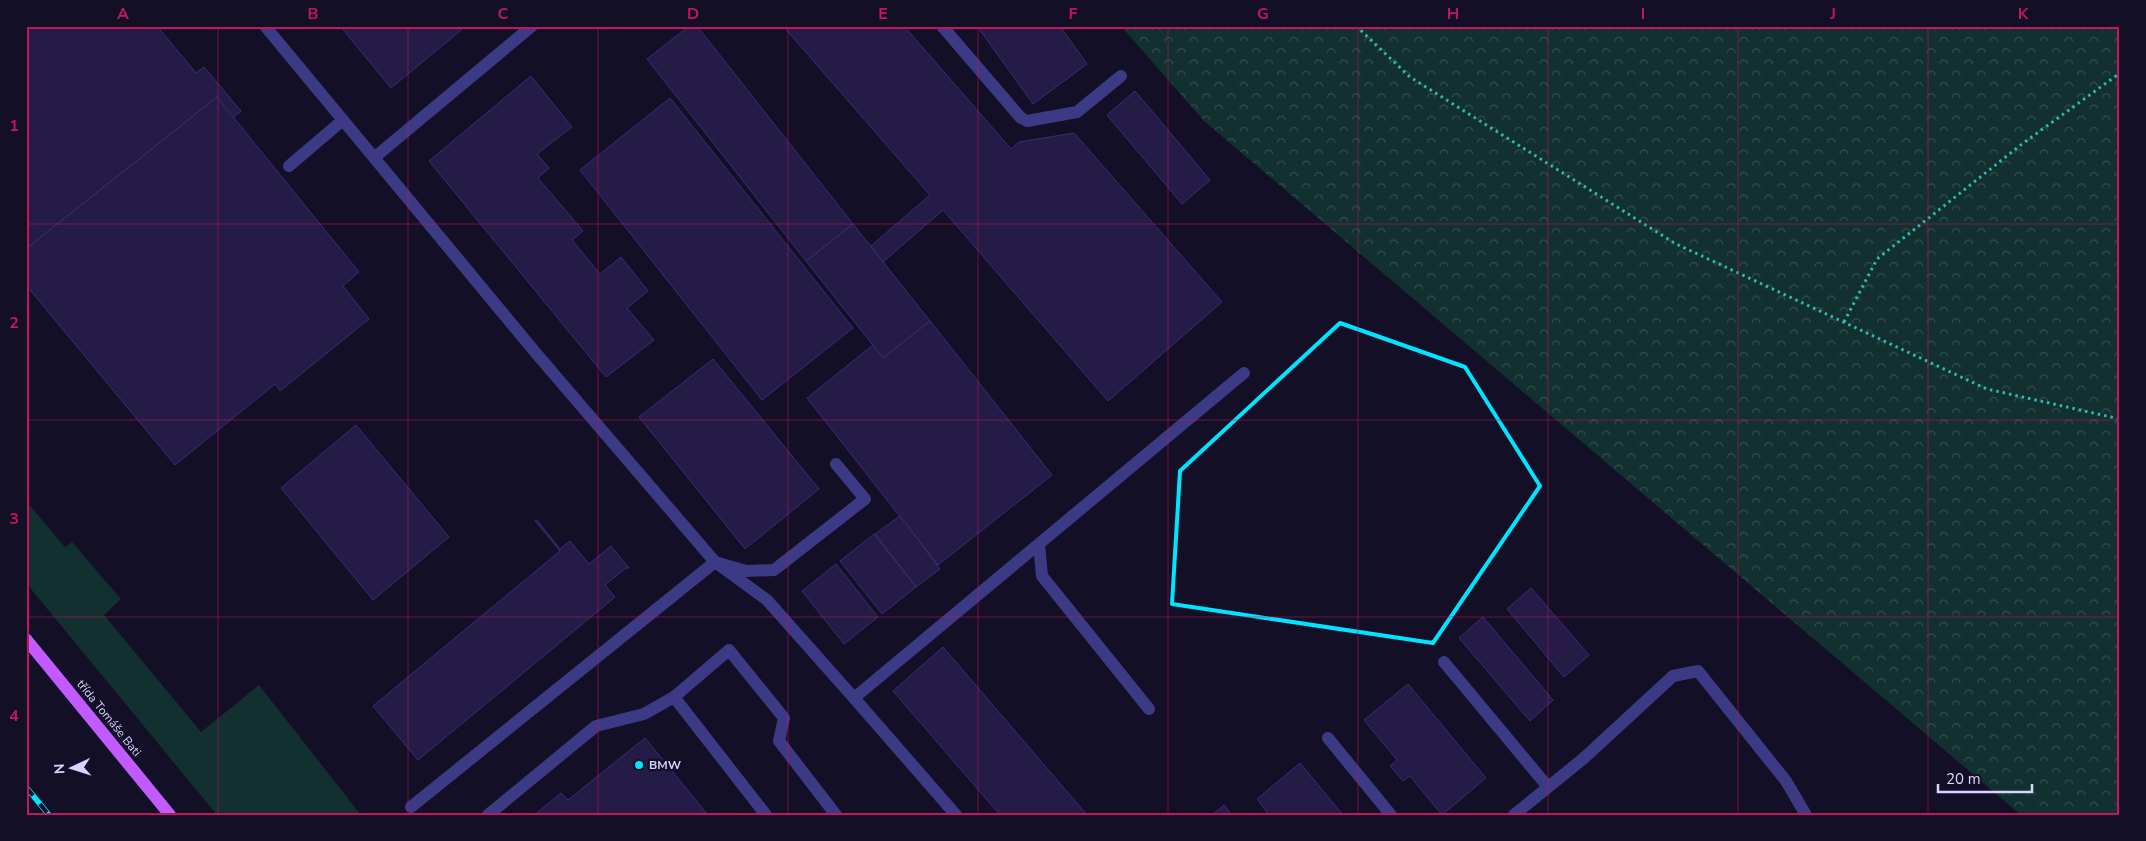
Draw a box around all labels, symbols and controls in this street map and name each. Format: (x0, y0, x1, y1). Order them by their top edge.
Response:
text: A (117, 3, 129, 25)
text: B (307, 3, 319, 25)
text: C (498, 3, 509, 25)
text: D (687, 3, 699, 25)
text: E (878, 3, 888, 25)
text: F (1069, 3, 1078, 25)
text: G (1257, 3, 1269, 25)
text: H (1447, 3, 1459, 25)
text: I (1641, 3, 1645, 25)
text: J (1829, 3, 1836, 25)
text: K (2018, 3, 2030, 25)
text: 1 (9, 115, 19, 137)
text: 2 (9, 312, 19, 334)
text: 3 (9, 508, 19, 530)
street label: třída Tomáše Bati (73, 676, 145, 760)
text: 4 (9, 705, 19, 727)
north arrow (48, 744, 98, 794)
place label: BMW (649, 757, 682, 773)
marker: BMW (633, 759, 645, 771)
scale bar (1938, 761, 2032, 793)
text: N (50, 763, 69, 775)
text: 20 m (1946, 769, 1981, 789)

